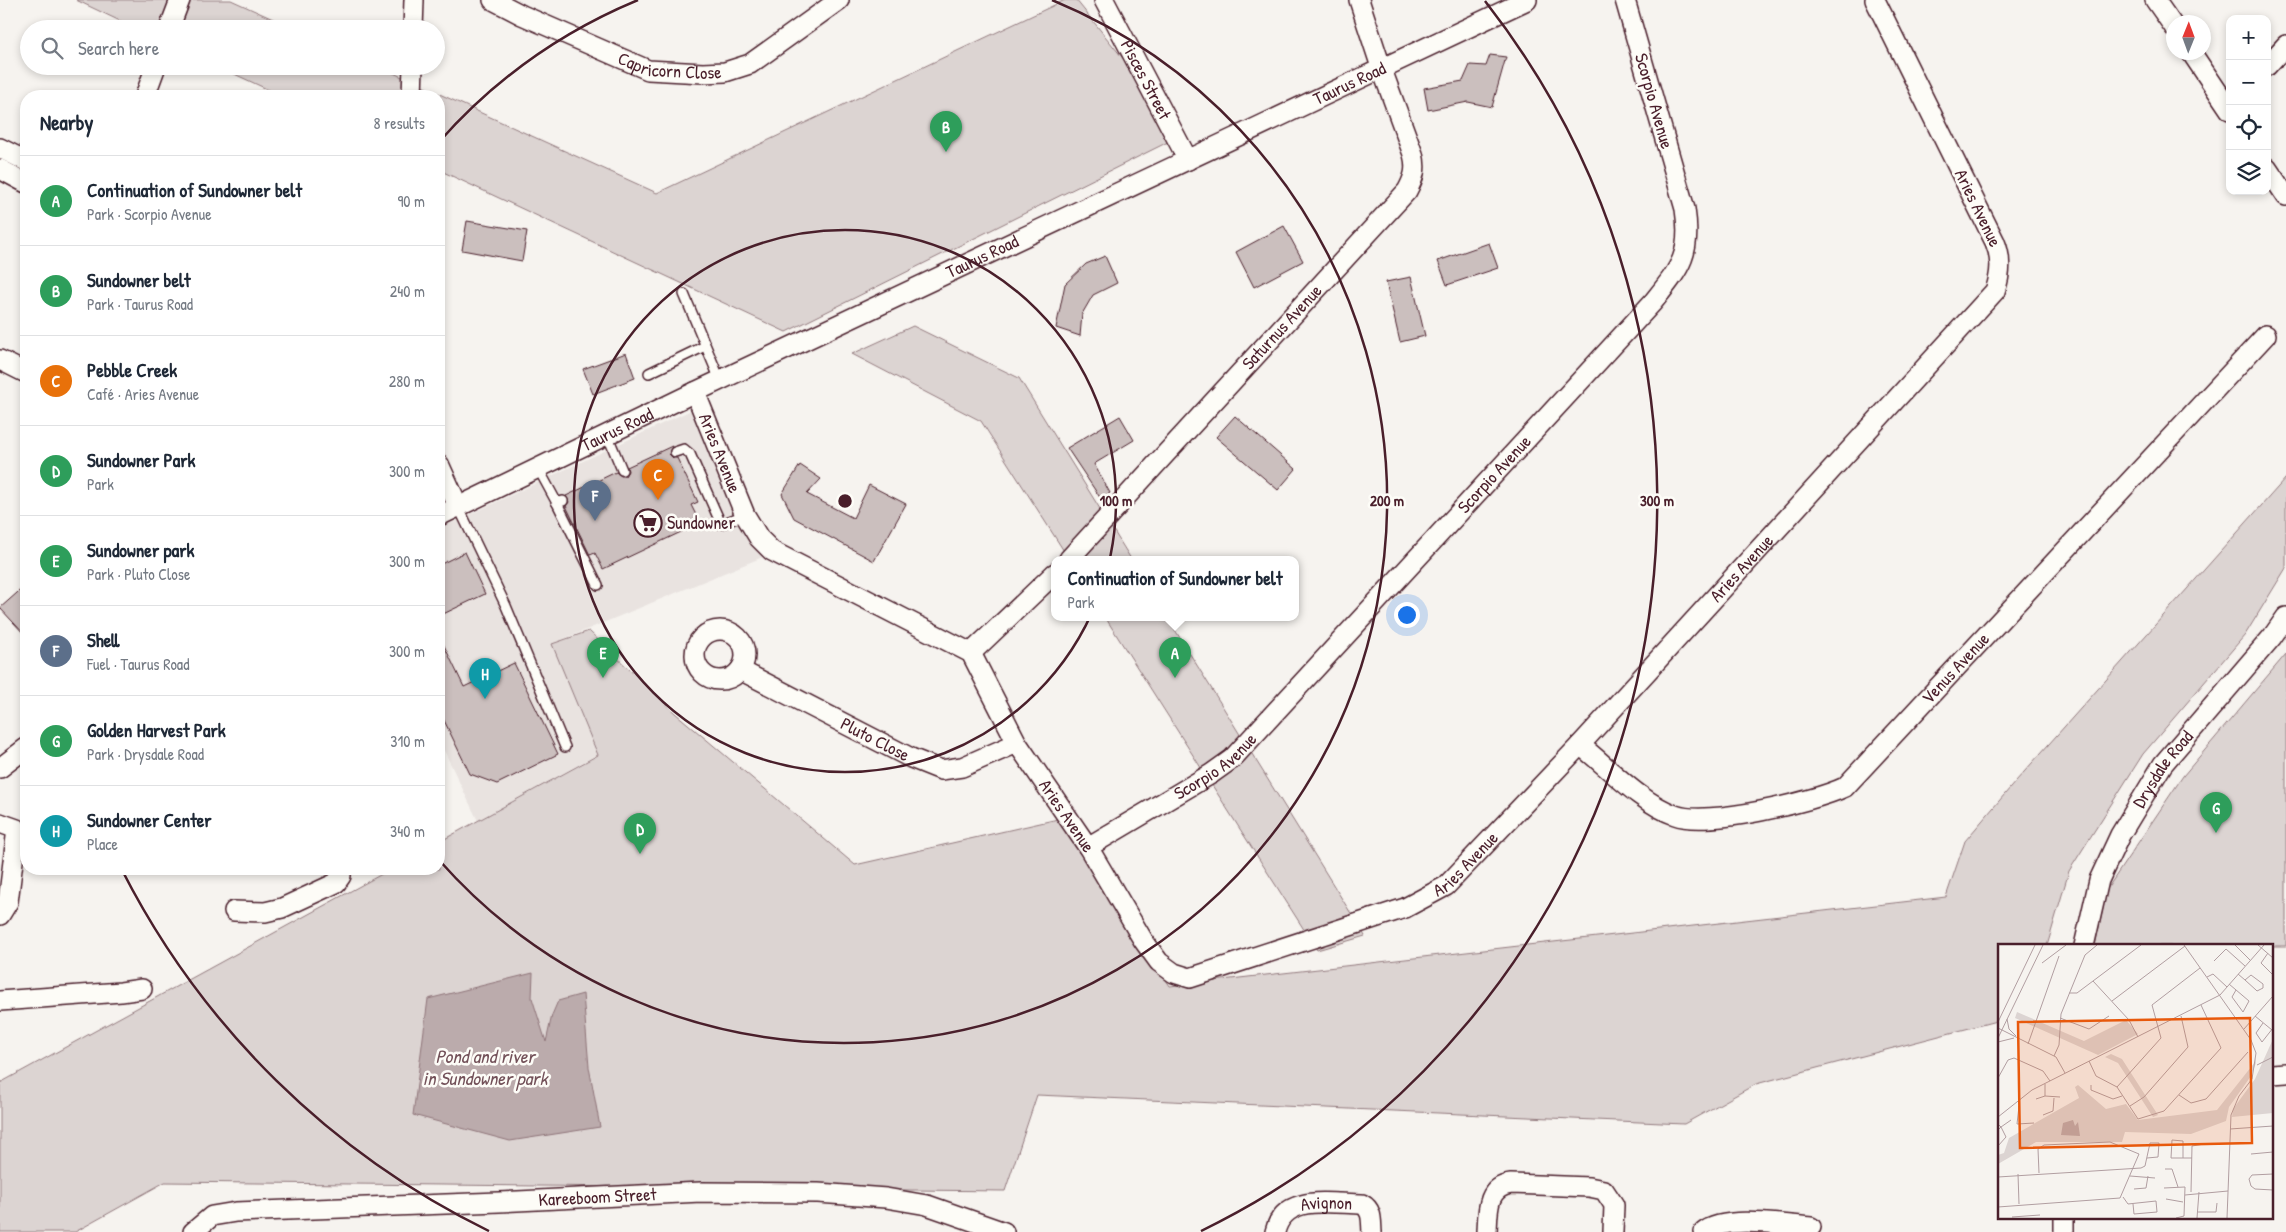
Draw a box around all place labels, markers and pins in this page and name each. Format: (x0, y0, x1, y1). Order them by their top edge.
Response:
pin: B (930, 111, 962, 152)
pin: C (642, 459, 674, 500)
pin: F (579, 480, 611, 521)
centre of rings (836, 492, 854, 510)
supermarket icon: Sundowner (633, 508, 663, 538)
place label: Sundowner (667, 510, 736, 535)
pin: E (587, 637, 619, 678)
pin: A (1159, 637, 1191, 678)
pin: H (469, 658, 501, 699)
pin: G (2200, 792, 2232, 833)
pin: D (624, 813, 656, 854)

